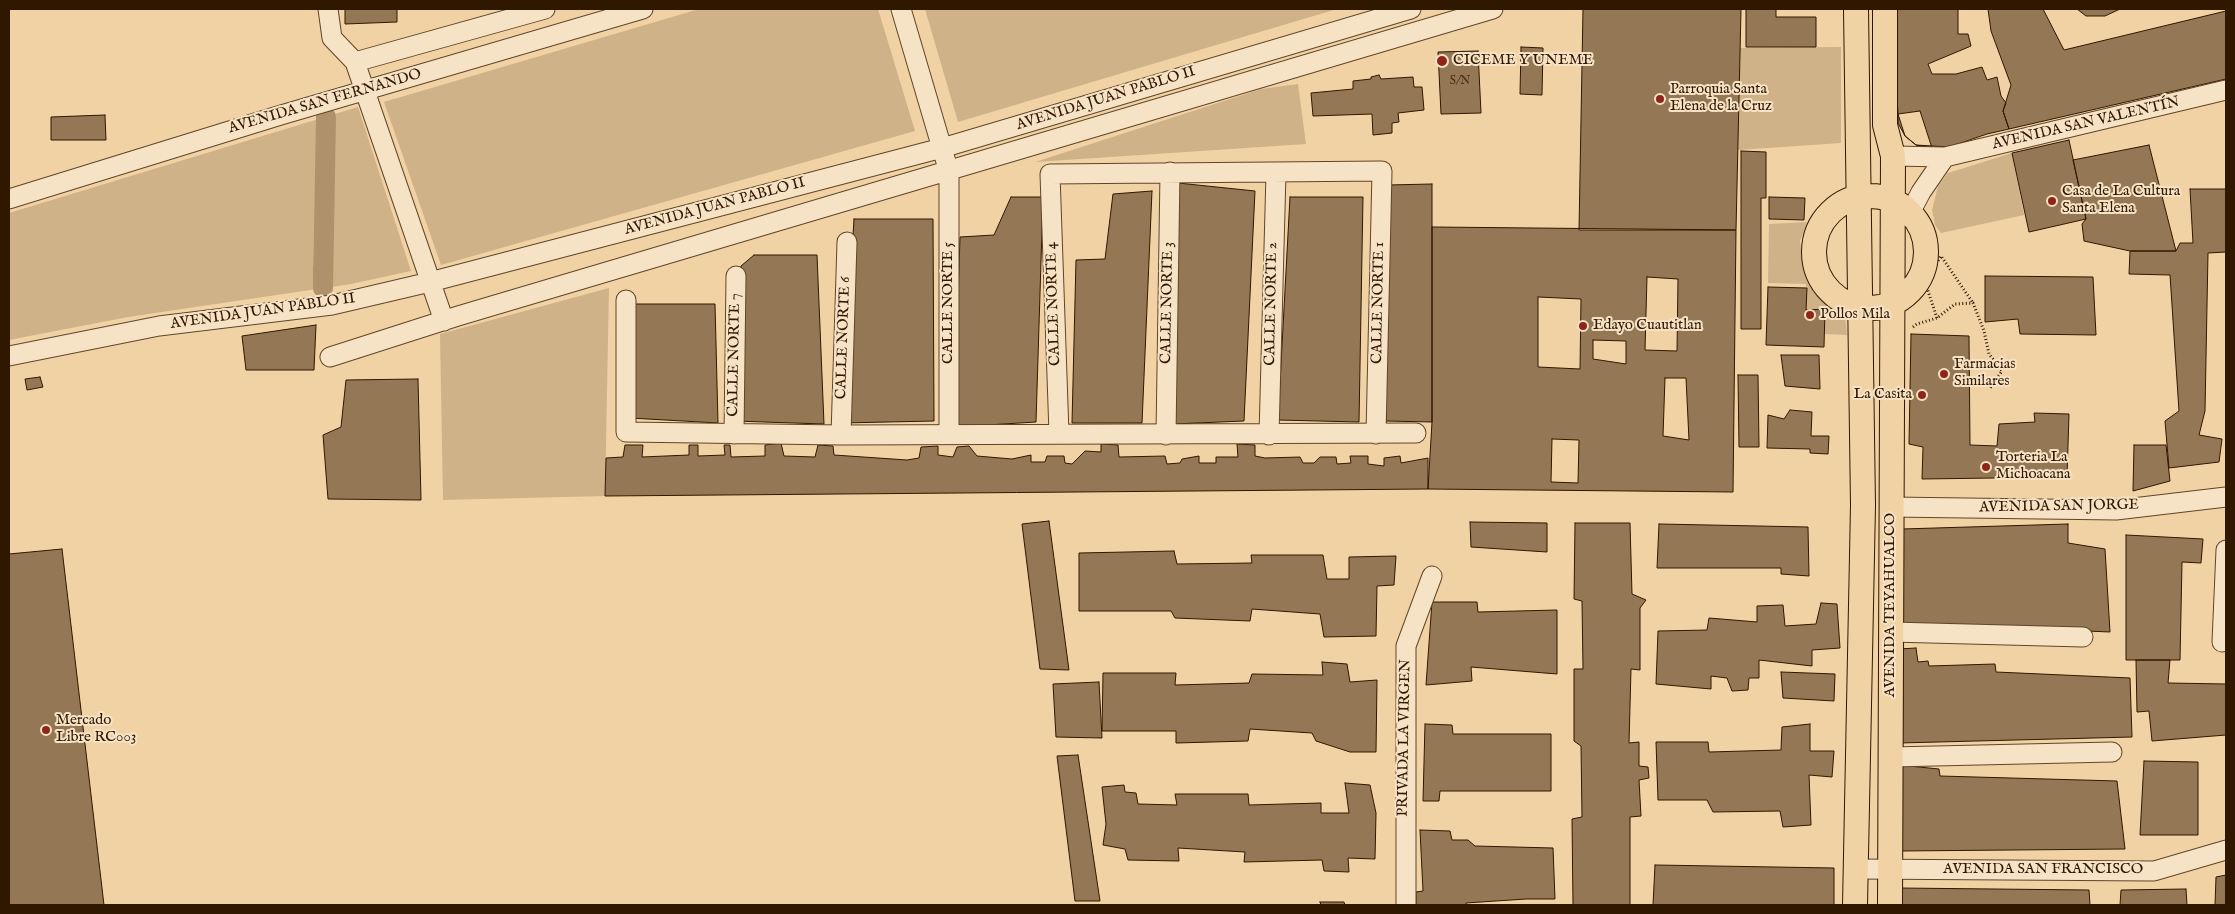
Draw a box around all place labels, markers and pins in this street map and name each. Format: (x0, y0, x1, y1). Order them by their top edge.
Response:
place label: CICEME Y UNEME (1453, 52, 1593, 70)
marker: CICEME Y UNEME (1435, 54, 1449, 68)
place label: Parroquia Santa Elena de la Cruz (1670, 81, 1772, 116)
marker: Parroquia Santa Elena de la Cruz (1654, 93, 1666, 105)
place label: Casa de La Cultura Santa Elena (2062, 183, 2180, 218)
marker: Casa de La Cultura Santa Elena (2046, 195, 2058, 207)
place label: Pollos Mila (1820, 306, 1890, 324)
marker: Pollos Mila (1804, 309, 1816, 321)
place label: Edayo Cuautitlan (1593, 317, 1702, 335)
marker: Edayo Cuautitlan (1577, 320, 1589, 332)
place label: Farmacias Similares (1954, 356, 2016, 391)
marker: Farmacias Similares (1938, 368, 1950, 380)
place label: La Casita (1854, 386, 1912, 404)
marker: La Casita (1916, 389, 1928, 401)
place label: Torteria La Michoacana (1996, 449, 2070, 484)
marker: Torteria La Michoacana (1980, 461, 1992, 473)
place label: Mercado Libre RC003 (56, 712, 136, 747)
marker: Mercado Libre RC003 (40, 724, 52, 736)

